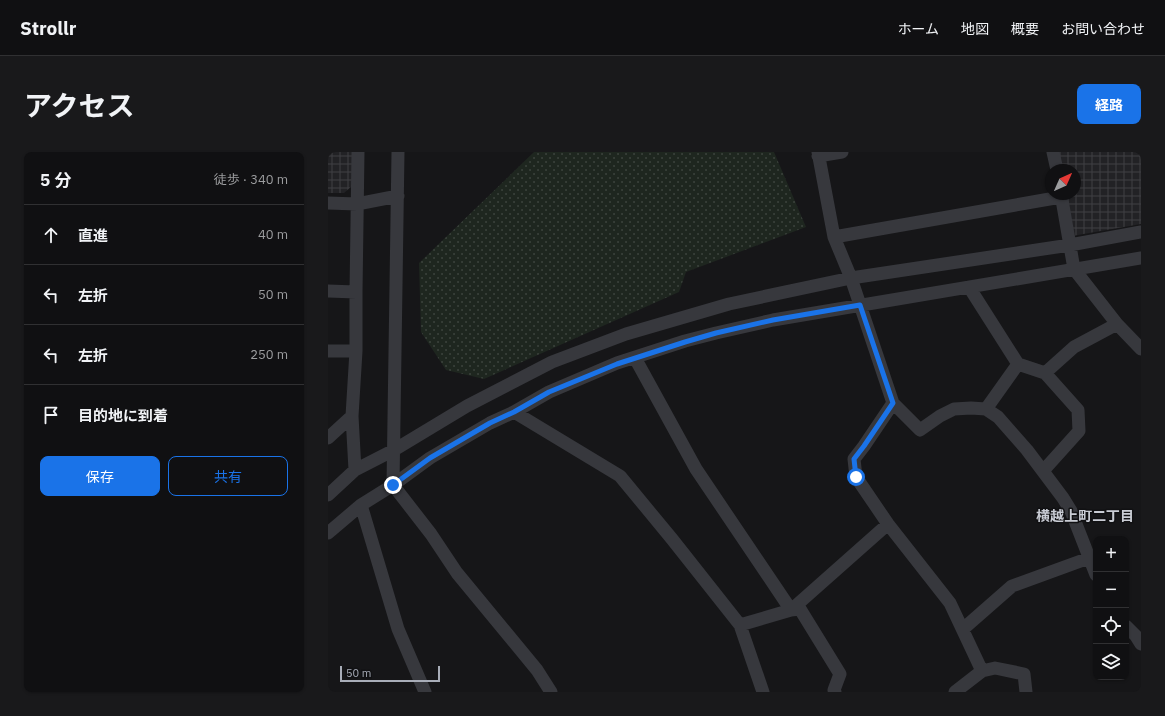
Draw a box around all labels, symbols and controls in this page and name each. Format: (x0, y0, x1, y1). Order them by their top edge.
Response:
text: Strollr (20, 16, 76, 40)
text: ホーム (897, 20, 939, 38)
text: 地図 (961, 20, 989, 38)
text: 概要 (1011, 20, 1039, 38)
text: お問い合わせ (1061, 20, 1145, 38)
button: 経路 (1077, 84, 1141, 124)
text: アクセス (24, 87, 135, 124)
north arrow (1045, 164, 1081, 200)
text: 5 分 (40, 169, 71, 191)
text: 徒歩 · 340 m (214, 171, 288, 188)
icon: ahead (40, 224, 62, 246)
text: 直進 (78, 226, 108, 245)
text: 40 m (258, 226, 288, 243)
icon: left (40, 284, 62, 306)
text: 左折 (78, 286, 108, 305)
text: 50 m (258, 286, 288, 303)
icon: left (40, 344, 62, 366)
text: 左折 (78, 346, 108, 365)
text: 250 m (250, 346, 288, 363)
icon: arrive (40, 404, 62, 426)
text: 目的地に到着 (78, 406, 168, 425)
button: 保存 (40, 456, 160, 496)
button: 共有 (168, 456, 288, 496)
route start (847, 468, 865, 486)
route end (384, 476, 402, 494)
district label: 横越上町二丁目 (1036, 507, 1134, 525)
map controls (1093, 536, 1129, 680)
button: + (1093, 536, 1129, 572)
button: − (1093, 572, 1129, 608)
button: locate (1093, 608, 1129, 644)
button: layers (1093, 644, 1129, 680)
scale bar (340, 664, 440, 683)
text: 50 m (346, 666, 371, 680)

